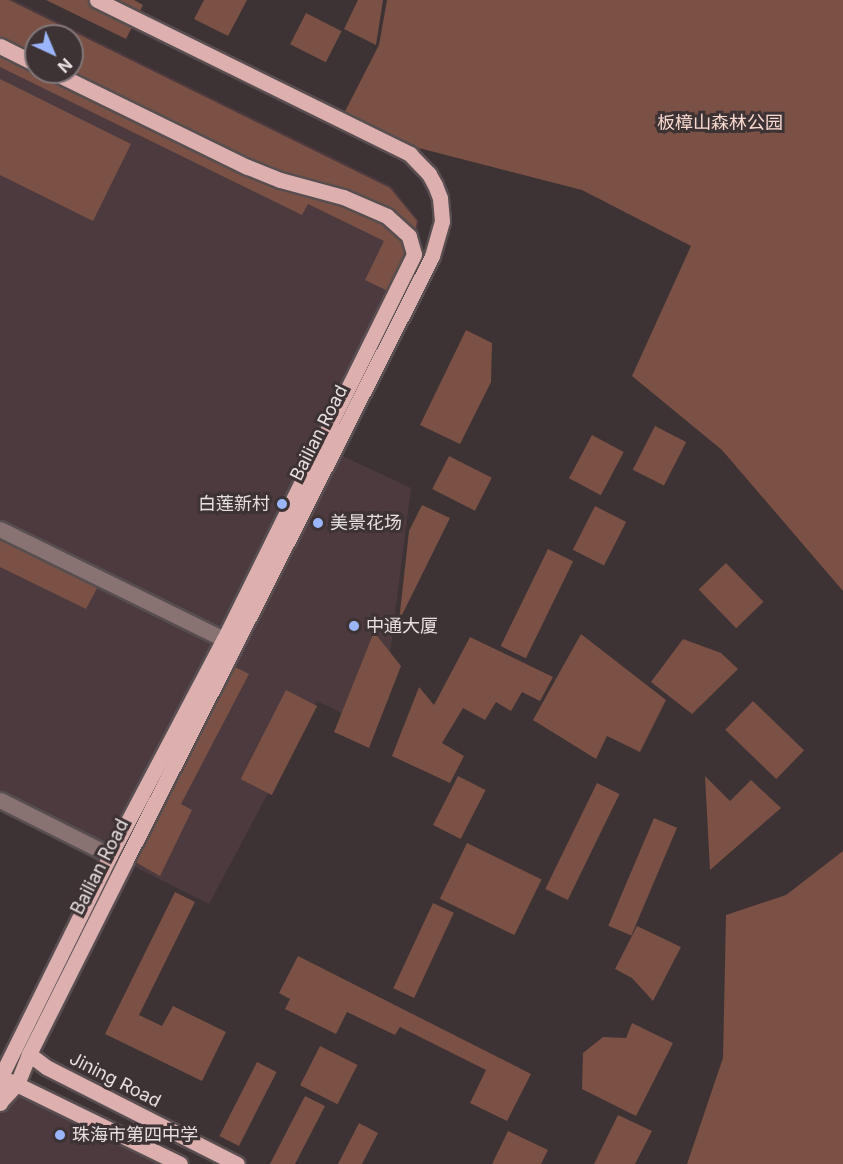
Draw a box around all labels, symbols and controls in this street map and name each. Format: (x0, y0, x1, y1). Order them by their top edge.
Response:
north arrow (24, 24, 84, 84)
text: N (54, 54, 76, 77)
park label: 板樟山森林公园 (657, 112, 783, 134)
street label: Bailian Road (286, 382, 352, 484)
place label: 白莲新村 (198, 493, 270, 515)
marker: 白莲新村 (275, 497, 289, 511)
place label: 美景花场 (330, 512, 402, 534)
marker: 美景花场 (311, 516, 325, 530)
place label: 中通大厦 (366, 615, 438, 637)
marker: 中通大厦 (347, 619, 361, 633)
street label: Bailian Road (67, 816, 133, 918)
street label: Jining Road (66, 1048, 164, 1112)
place label: 珠海市第四中学 (72, 1124, 198, 1146)
marker: 珠海市第四中学 (53, 1128, 67, 1142)

